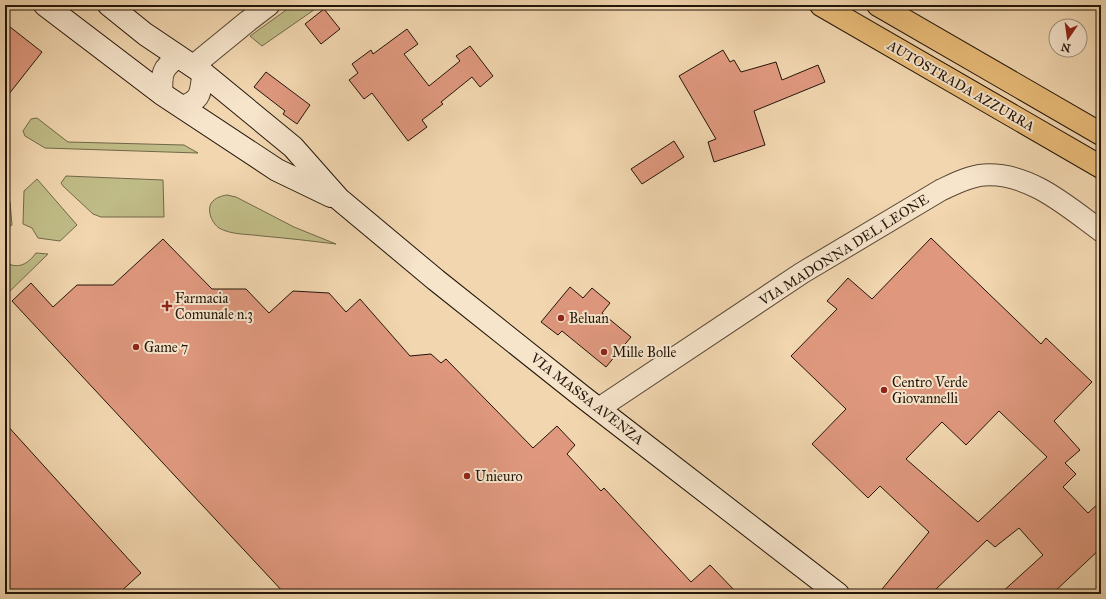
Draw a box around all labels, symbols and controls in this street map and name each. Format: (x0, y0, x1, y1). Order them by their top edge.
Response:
north arrow (1048, 18, 1088, 58)
street label: AUTOSTRADA AZZURRA (883, 36, 1038, 135)
text: N (1059, 40, 1072, 55)
street label: VIA MADONNA DEL LEONE (755, 191, 932, 310)
place label: Farmacia Comunale n.3 (175, 290, 253, 323)
marker: Farmacia Comunale n.3 (162, 301, 172, 311)
place label: Beluan (569, 310, 609, 327)
marker: Beluan (556, 313, 566, 323)
place label: Game 7 (144, 339, 188, 356)
marker: Game 7 (131, 342, 141, 352)
place label: Mille Bolle (612, 344, 677, 361)
marker: Mille Bolle (599, 347, 609, 357)
street label: VIA MASSA AVENZA (526, 349, 647, 449)
place label: Centro Verde Giovannelli (892, 374, 968, 407)
marker: Centro Verde Giovannelli (879, 385, 889, 395)
place label: Unieuro (475, 468, 523, 485)
marker: Unieuro (462, 471, 472, 481)

